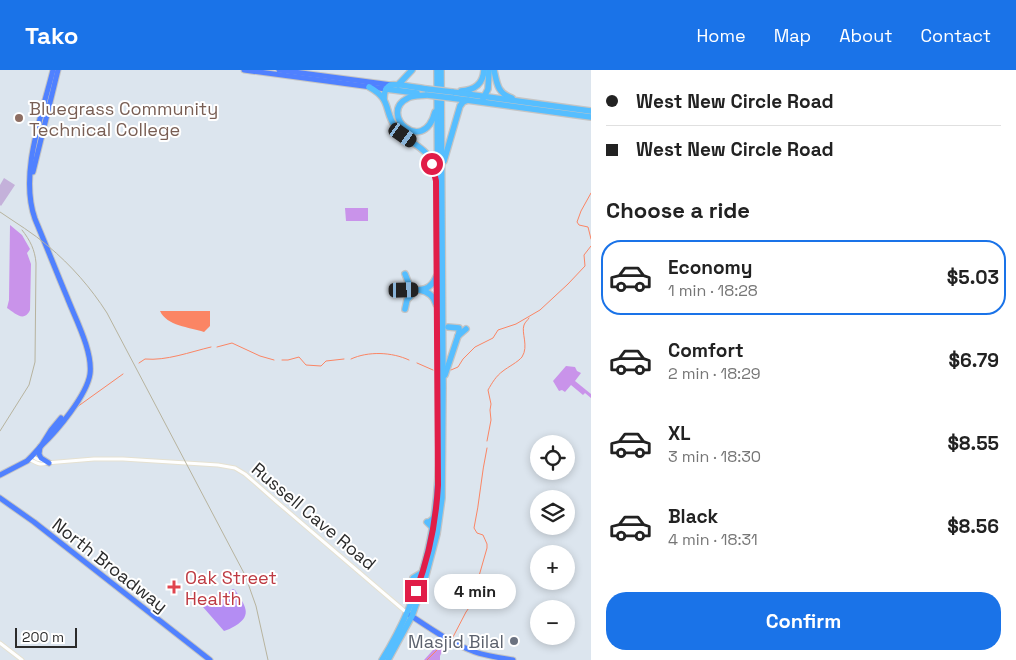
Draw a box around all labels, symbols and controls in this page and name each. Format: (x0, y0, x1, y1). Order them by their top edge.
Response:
text: Tako (25, 20, 78, 51)
text: Home (697, 24, 746, 47)
text: Map (774, 24, 811, 47)
text: About (839, 24, 893, 47)
text: Contact (921, 24, 991, 47)
text: West New Circle Road (636, 89, 834, 114)
place label: Bluegrass Community Technical College (29, 97, 218, 141)
marker: Bluegrass Community Technical College (13, 112, 25, 124)
car (386, 120, 419, 150)
text: West New Circle Road (636, 137, 834, 162)
route start (421, 153, 443, 175)
text: Choose a ride (606, 196, 750, 224)
icon: car (608, 255, 653, 300)
text: Economy (668, 255, 752, 280)
text: $5.03 (947, 265, 999, 290)
text: 1 min · 18:28 (668, 280, 758, 301)
car (388, 282, 419, 298)
icon: car (608, 338, 653, 383)
text: Comfort (668, 338, 744, 363)
text: $6.79 (948, 348, 999, 373)
text: 2 min · 18:29 (668, 363, 761, 384)
icon: car (608, 421, 653, 466)
text: XL (668, 421, 691, 446)
text: $8.55 (948, 431, 999, 456)
map controls (530, 435, 575, 645)
button: locate (530, 435, 575, 480)
text: 3 min · 18:30 (668, 446, 761, 467)
street label: Russell Cave Road (247, 457, 381, 575)
button: layers (530, 490, 575, 535)
icon: car (608, 504, 653, 549)
text: Black (668, 504, 718, 529)
street label: North Broadway (48, 513, 172, 617)
text: $8.56 (947, 514, 999, 539)
text: 4 min · 18:31 (668, 529, 758, 550)
button: + (530, 545, 575, 590)
place label: Oak Street Health (185, 566, 277, 610)
callout: 4 min (434, 574, 516, 608)
marker: Oak Street Health (167, 580, 181, 594)
route end (405, 580, 427, 602)
text: 4 min (454, 581, 496, 602)
button: Confirm (606, 592, 1001, 650)
button: − (530, 600, 575, 645)
scale bar (15, 625, 78, 648)
text: 200 m (22, 628, 64, 646)
place label: Masjid Bilal (408, 630, 504, 653)
marker: Masjid Bilal (508, 635, 520, 647)

